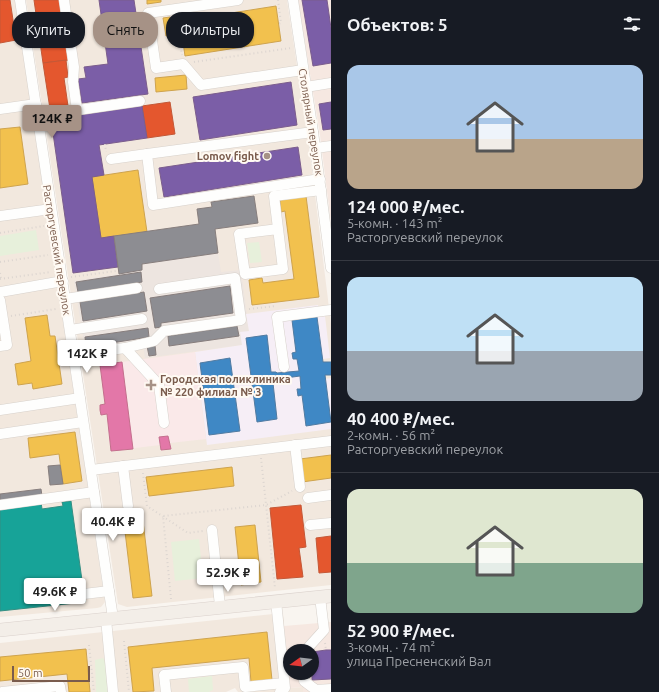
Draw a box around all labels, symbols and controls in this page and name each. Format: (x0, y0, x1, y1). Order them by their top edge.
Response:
chip: Купить (12, 12, 85, 48)
chip: Снять (93, 12, 158, 48)
chip: Фильтры (166, 12, 254, 48)
icon: filters (621, 13, 643, 35)
text: Объектов: 5 (347, 15, 447, 34)
street label: Столярный переулок (297, 67, 325, 177)
icon: home (459, 91, 531, 163)
pin: 124K ₽ (19, 105, 85, 139)
text: 124K ₽ (31, 111, 73, 125)
place label: Lomov fight (197, 150, 259, 162)
marker: Lomov fight (262, 151, 272, 161)
street label: Расторгуевский переулок (41, 184, 73, 317)
text: 124 000 ₽/мес. (347, 197, 464, 216)
text: 5-комн. · 143 m² (347, 216, 442, 230)
text: Расторгуевский переулок (347, 230, 503, 244)
icon: home (459, 303, 531, 375)
pin: 142K ₽ (54, 340, 120, 374)
text: 142K ₽ (66, 346, 108, 360)
place label: Городская поликлиника № 220 филиал № 3 (160, 373, 291, 398)
marker: Городская поликлиника № 220 филиал № 3 (145, 379, 157, 391)
text: 40 400 ₽/мес. (347, 409, 455, 428)
text: 2-комн. · 56 m² (347, 428, 435, 442)
text: Расторгуевский переулок (347, 442, 503, 456)
pin: 40.4K ₽ (76, 508, 150, 542)
text: 40.4K ₽ (91, 514, 135, 528)
icon: home (459, 515, 531, 587)
pin: 52.9K ₽ (191, 559, 265, 593)
text: 52.9K ₽ (206, 565, 250, 579)
pin: 49.6K ₽ (18, 578, 92, 612)
text: 49.6K ₽ (33, 584, 77, 598)
text: 52 900 ₽/мес. (347, 621, 455, 640)
text: 3-комн. · 74 m² (347, 640, 435, 654)
north arrow (283, 644, 319, 680)
map controls (283, 644, 319, 680)
text: улица Пресненский Вал (347, 654, 491, 668)
scale bar (12, 664, 90, 683)
text: 50 m (18, 667, 42, 679)

